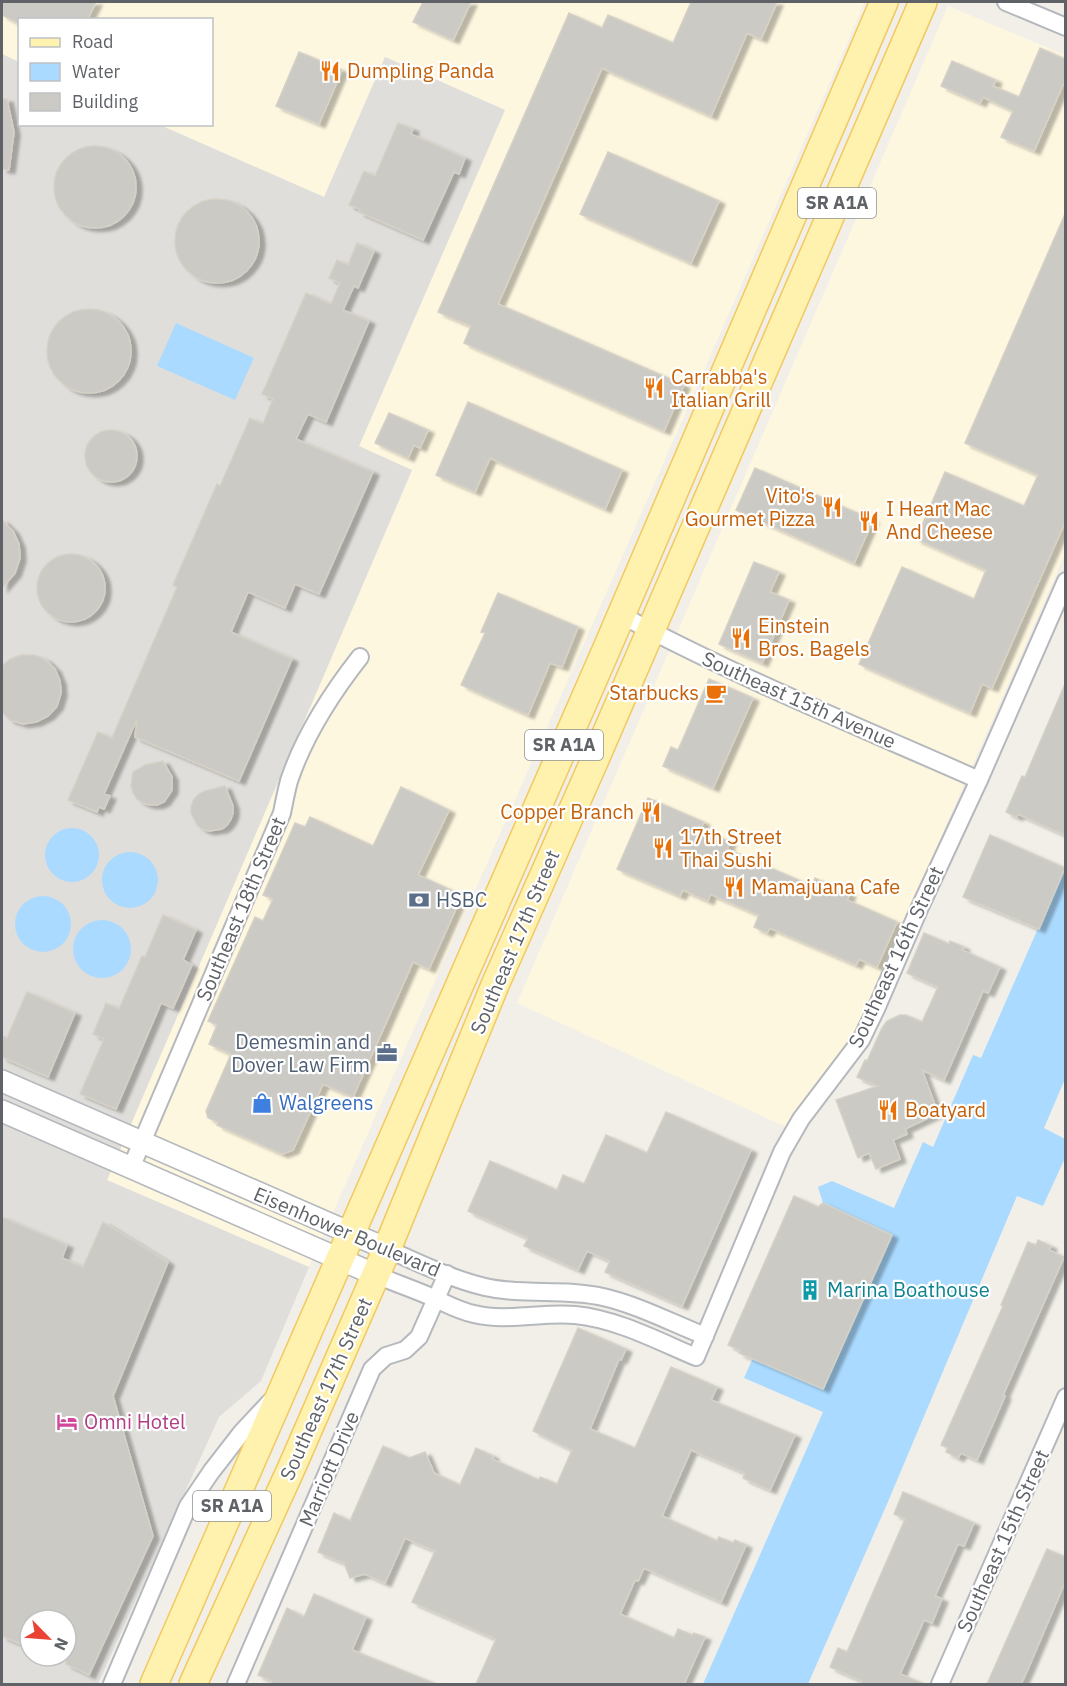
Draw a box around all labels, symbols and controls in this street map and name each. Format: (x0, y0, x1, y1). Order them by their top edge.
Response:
legend (18, 18, 213, 126)
text: Road (72, 30, 113, 53)
place label: Dumpling Panda (347, 57, 494, 84)
restaurant icon: Dumpling Panda (318, 59, 342, 83)
text: Water (72, 60, 121, 83)
text: Building (72, 90, 139, 113)
road number: SR A1A (798, 188, 876, 218)
place label: Carrabba's Italian Grill (671, 363, 771, 413)
restaurant icon: Carrabba's Italian Grill (642, 376, 666, 400)
place label: Vito's Gourmet Pizza (685, 482, 815, 532)
restaurant icon: Vito's Gourmet Pizza (820, 495, 844, 519)
place label: I Heart Mac And Cheese (886, 495, 993, 545)
restaurant icon: I Heart Mac And Cheese (857, 509, 881, 533)
place label: Einstein Bros. Bagels (758, 612, 870, 662)
restaurant icon: Einstein Bros. Bagels (729, 626, 753, 650)
street label: Southeast 15th Avenue (698, 645, 900, 754)
place label: Starbucks (609, 679, 699, 706)
cafe icon: Starbucks (704, 681, 728, 705)
road number: SR A1A (525, 730, 603, 760)
place label: Copper Branch (500, 798, 634, 825)
restaurant icon: Copper Branch (639, 800, 663, 824)
street label: Southeast 18th Street (190, 813, 292, 1005)
place label: 17th Street Thai Sushi (680, 823, 782, 873)
restaurant icon: 17th Street Thai Sushi (651, 836, 675, 860)
street label: Southeast 17th Street (464, 846, 566, 1038)
street label: Southeast 16th Street (842, 862, 950, 1052)
place label: Mamajuana Cafe (751, 873, 900, 900)
restaurant icon: Mamajuana Cafe (722, 875, 746, 899)
place label: HSBC (436, 886, 487, 913)
bank icon: HSBC (407, 888, 431, 912)
place label: Demesmin and Dover Law Firm (231, 1028, 370, 1078)
office icon: Demesmin and Dover Law Firm (375, 1041, 399, 1065)
place label: Walgreens (279, 1089, 374, 1116)
shop icon: Walgreens (250, 1091, 274, 1115)
place label: Boatyard (905, 1096, 986, 1123)
restaurant icon: Boatyard (876, 1098, 900, 1122)
street label: Eisenhower Boulevard (250, 1180, 445, 1283)
place label: Marina Boathouse (827, 1276, 990, 1303)
building icon: Marina Boathouse (798, 1278, 822, 1302)
street label: Southeast 17th Street (273, 1293, 378, 1485)
street label: Marriott Drive (292, 1407, 365, 1531)
place label: Omni Hotel (84, 1408, 185, 1435)
hotel icon: Omni Hotel (55, 1410, 79, 1434)
street label: Southeast 15th Street (950, 1445, 1055, 1637)
road number: SR A1A (193, 1491, 271, 1521)
north arrow (18, 1608, 78, 1668)
text: N (50, 1635, 73, 1654)

